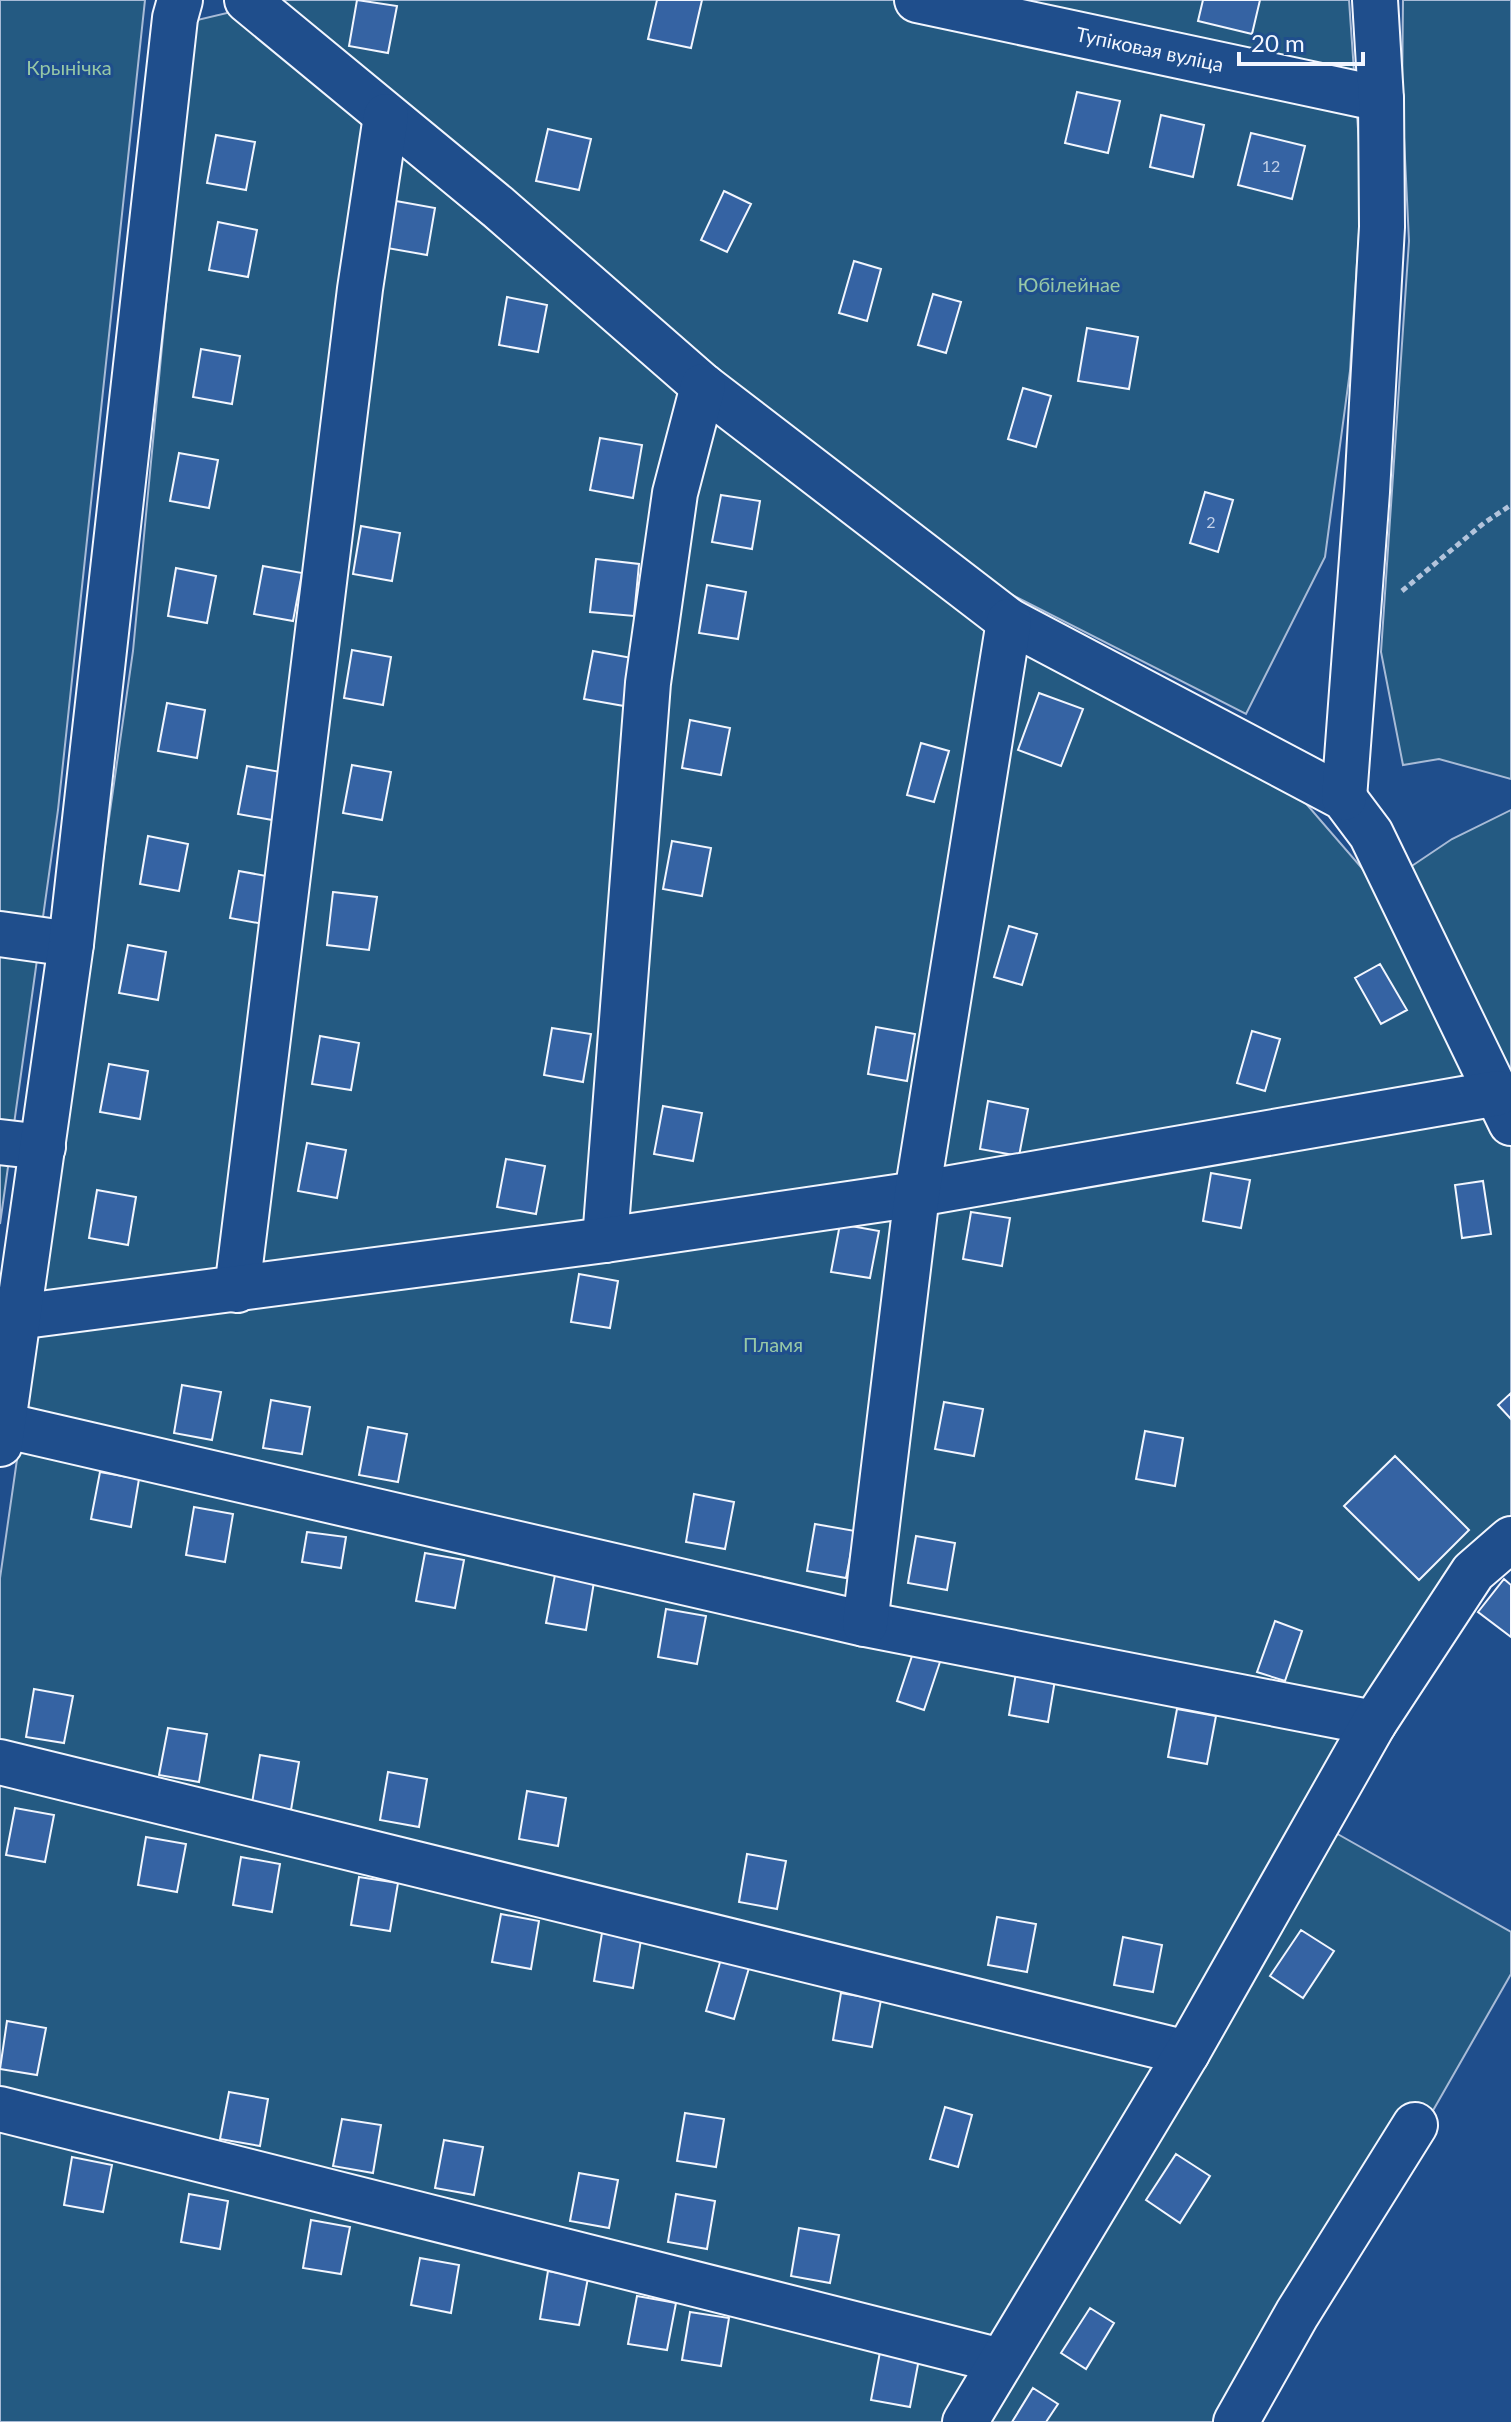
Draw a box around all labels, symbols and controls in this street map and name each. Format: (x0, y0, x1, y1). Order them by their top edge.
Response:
scale bar (1239, 16, 1363, 66)
street label: Тупіковая вуліца (1074, 21, 1226, 76)
text: 20 m (1251, 28, 1305, 57)
park label: Крынічка (26, 55, 112, 79)
house number: 12 (1262, 156, 1280, 175)
park label: Юбілейнае (1018, 272, 1120, 296)
house number: 2 (1206, 512, 1216, 531)
park label: Пламя (743, 1332, 803, 1356)

